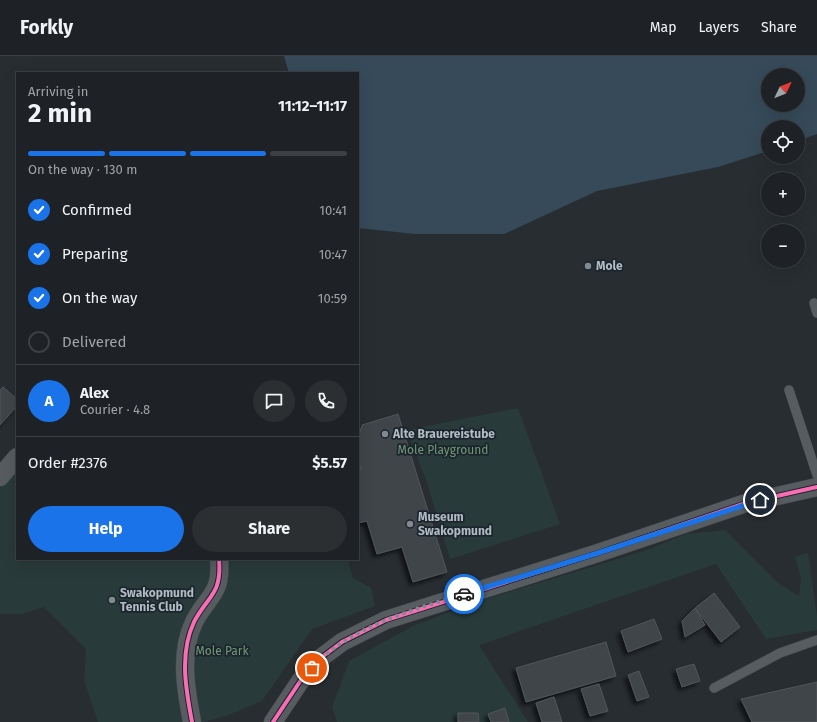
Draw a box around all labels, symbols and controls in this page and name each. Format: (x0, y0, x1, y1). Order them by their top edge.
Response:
text: Forkly (20, 16, 73, 39)
text: Map (650, 19, 676, 36)
text: Layers (698, 19, 739, 36)
text: Share (761, 19, 797, 36)
north arrow (761, 68, 805, 112)
map controls (761, 68, 805, 268)
text: Arriving in (28, 84, 88, 99)
text: 11:12–11:17 (278, 97, 347, 115)
text: 2 min (28, 98, 92, 129)
button: locate (761, 120, 805, 164)
text: On the way · 130 m (28, 162, 137, 177)
button: + (761, 172, 805, 216)
icon: check (28, 199, 50, 221)
text: Confirmed (62, 201, 132, 219)
text: 10:41 (319, 203, 347, 218)
button: − (761, 224, 805, 268)
icon: check (28, 243, 50, 265)
text: Preparing (62, 245, 127, 263)
text: 10:47 (319, 247, 347, 262)
place label: Mole (596, 259, 623, 273)
marker: Mole (583, 261, 593, 271)
icon: check (28, 287, 50, 309)
text: On the way (62, 289, 137, 307)
text: 10:59 (318, 291, 347, 306)
text: Delivered (62, 333, 126, 351)
button: chat (253, 380, 295, 422)
button: phone (305, 380, 347, 422)
text: Alex (80, 384, 109, 402)
text: A (45, 392, 53, 410)
text: Courier · 4.8 (80, 402, 150, 417)
place label: Alte Brauereistube (392, 427, 495, 441)
marker: Alte Brauereistube (380, 429, 390, 439)
park label: Mole Playground (398, 443, 488, 457)
text: Order #2376 (28, 454, 107, 472)
text: $5.57 (312, 454, 347, 472)
pin (743, 483, 777, 517)
icon: home (749, 489, 771, 511)
button: Help (28, 506, 184, 552)
button: Share (192, 506, 347, 552)
place label: Museum Swakopmund (418, 510, 492, 538)
marker: Museum Swakopmund (405, 519, 415, 529)
courier (444, 574, 484, 614)
icon: car (453, 583, 475, 605)
place label: Swakopmund Tennis Club (120, 586, 194, 614)
marker: Swakopmund Tennis Club (107, 595, 117, 605)
park label: Mole Park (195, 644, 249, 658)
pin (295, 651, 329, 685)
icon: bag (301, 657, 323, 679)

